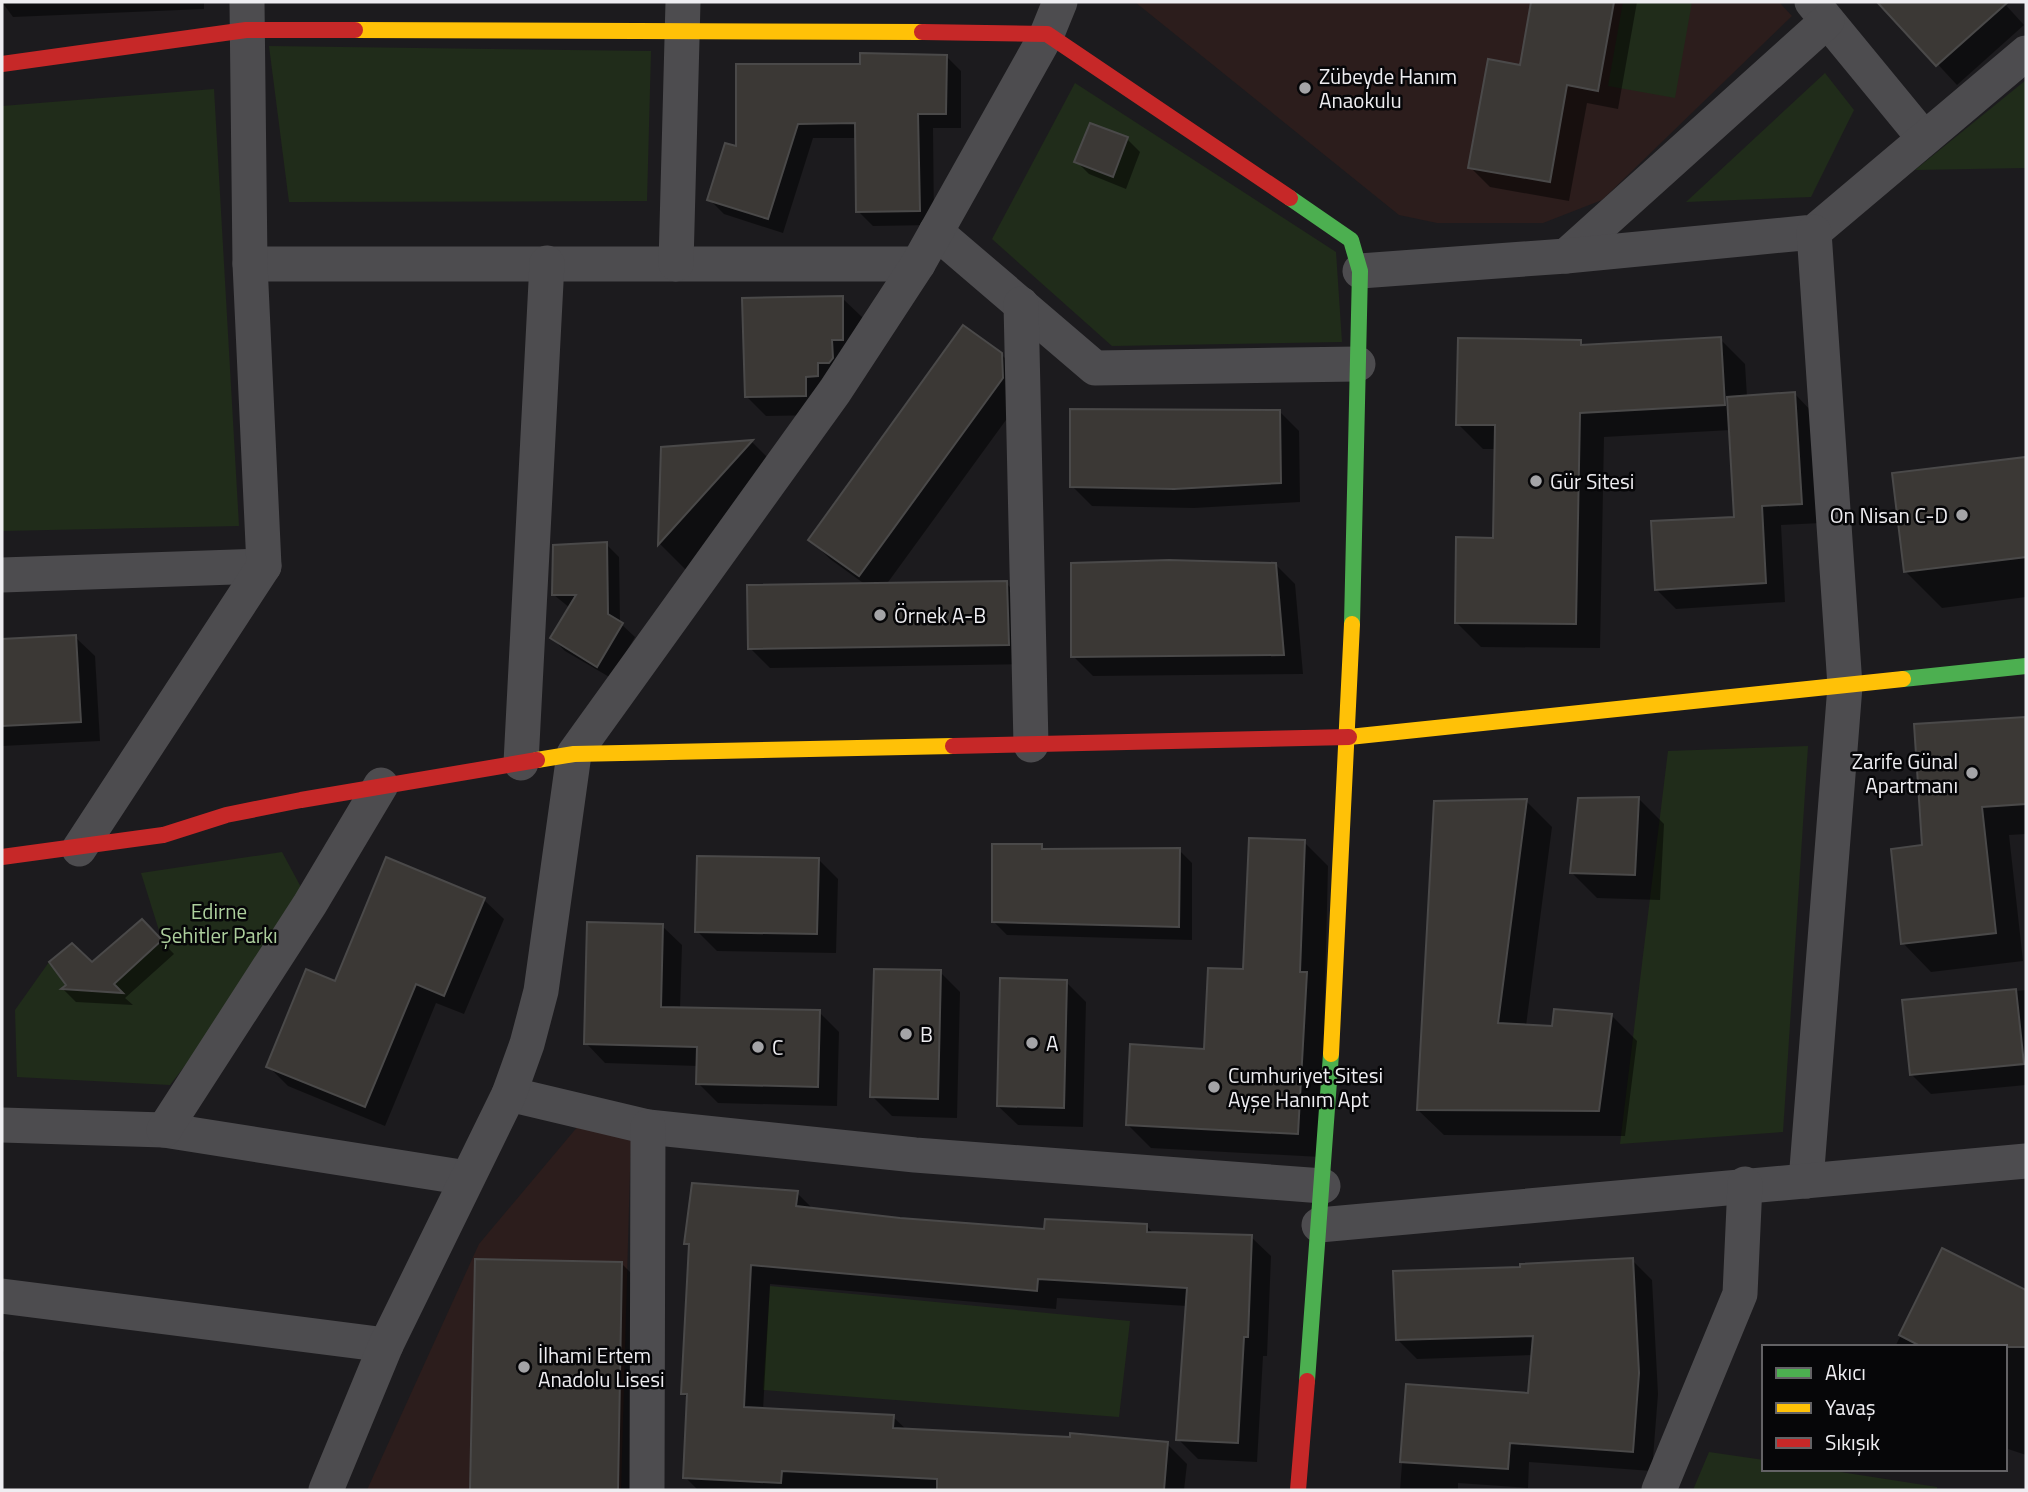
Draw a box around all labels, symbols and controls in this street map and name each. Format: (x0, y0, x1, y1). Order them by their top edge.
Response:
place label: Zübeyde Hanım Anaokulu (1319, 60, 1457, 116)
marker: Zübeyde Hanım Anaokulu (1297, 80, 1313, 96)
place label: Gür Sitesi (1550, 465, 1634, 497)
marker: Gür Sitesi (1528, 473, 1544, 489)
place label: On Nisan C-D (1830, 499, 1948, 531)
marker: On Nisan C-D (1954, 507, 1970, 523)
place label: Örnek A-B (894, 599, 986, 631)
marker: Örnek A-B (872, 607, 888, 623)
place label: Zarife Günal Apartmanı (1852, 745, 1958, 801)
marker: Zarife Günal Apartmanı (1964, 765, 1980, 781)
park label: Edirne Şehitler Parkı (160, 895, 278, 951)
place label: B (920, 1018, 933, 1050)
marker: B (898, 1026, 914, 1042)
place label: A (1046, 1027, 1059, 1059)
place label: C (772, 1031, 783, 1063)
marker: A (1024, 1035, 1040, 1051)
marker: C (750, 1039, 766, 1055)
place label: Cumhuriyet Sitesi Ayşe Hanım Apt (1228, 1059, 1383, 1115)
marker: Cumhuriyet Sitesi Ayşe Hanım Apt (1206, 1079, 1222, 1095)
place label: İlhami Ertem Anadolu Lisesi (538, 1339, 665, 1395)
legend (1762, 1345, 2007, 1471)
text: Akıcı (1825, 1356, 1866, 1388)
marker: İlhami Ertem Anadolu Lisesi (516, 1359, 532, 1375)
text: Yavaş (1825, 1391, 1876, 1423)
text: Sıkışık (1825, 1426, 1880, 1458)

